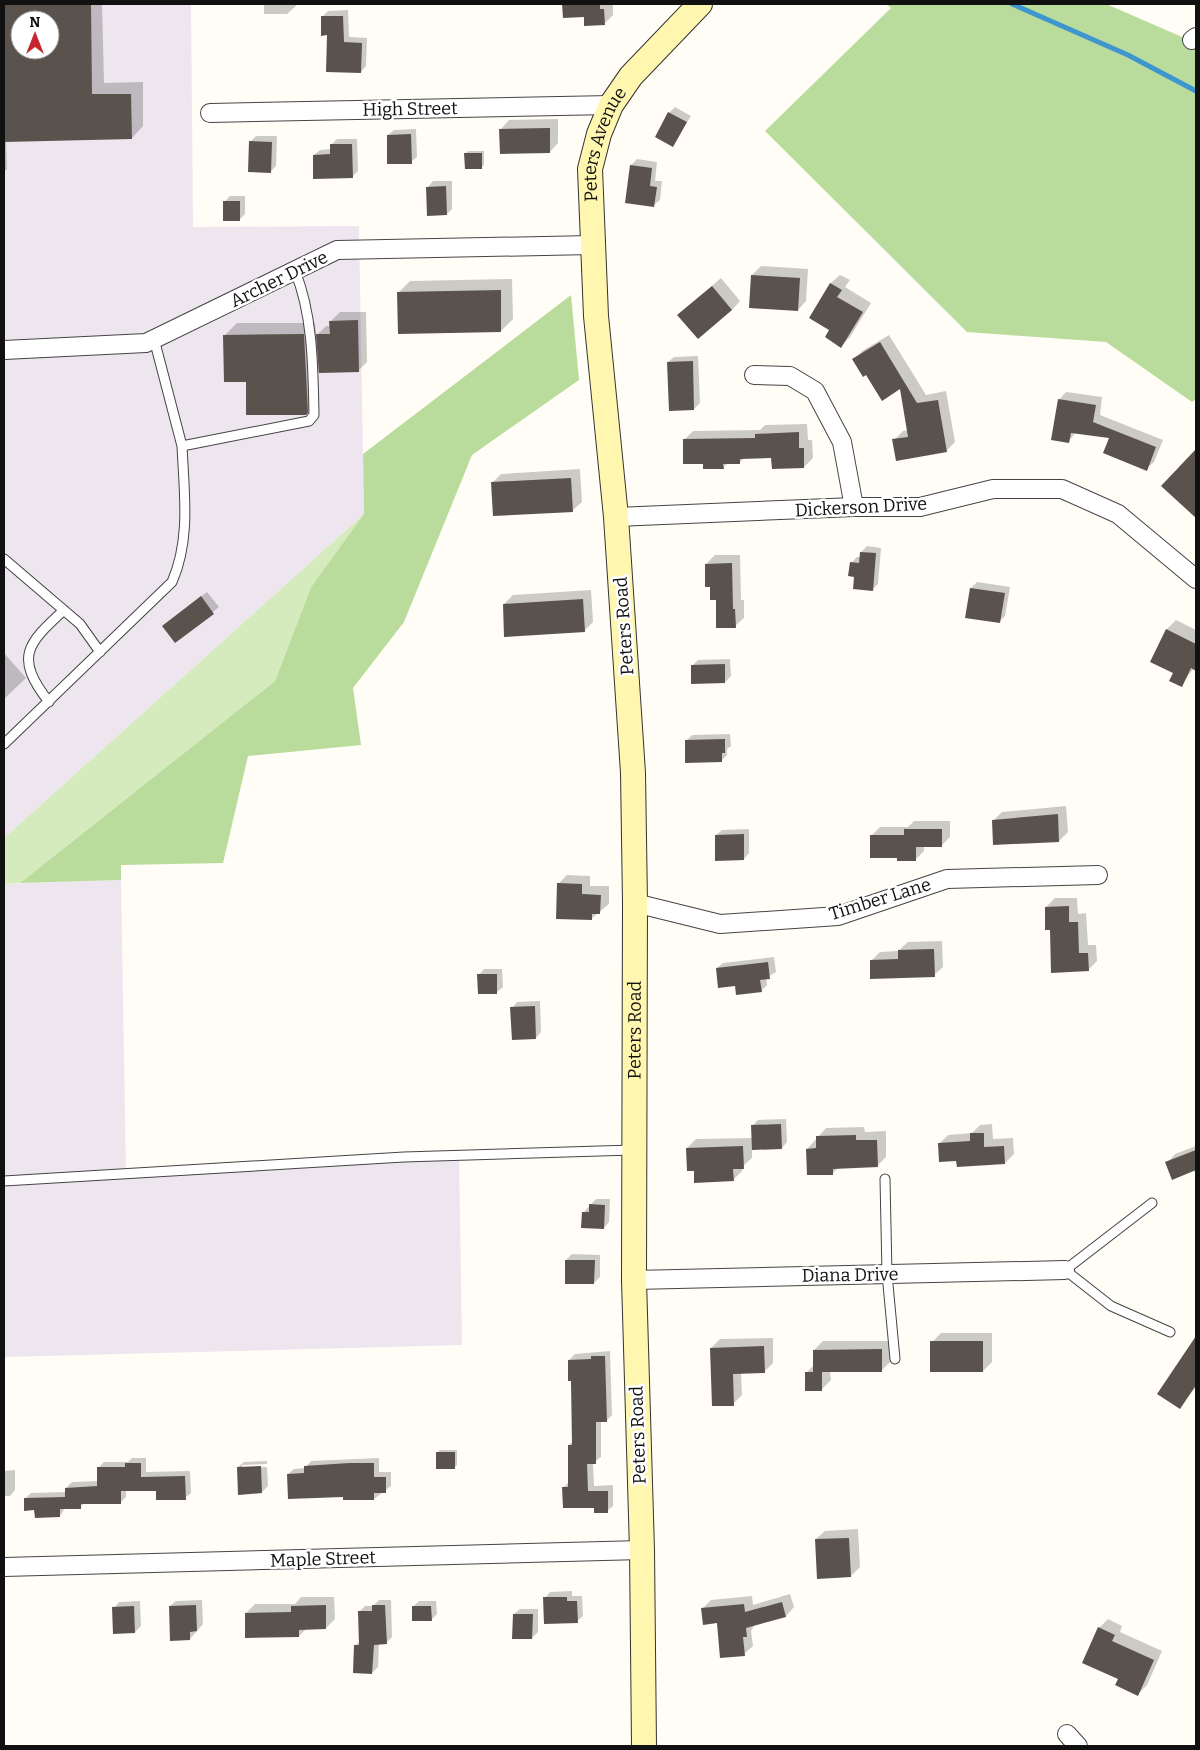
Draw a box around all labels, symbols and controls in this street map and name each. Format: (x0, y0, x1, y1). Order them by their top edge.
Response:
north arrow (10, 10, 60, 60)
text: N (30, 14, 41, 31)
street label: Peters Avenue (579, 83, 631, 202)
street label: High Street (362, 97, 458, 121)
street label: Archer Drive (227, 246, 331, 312)
street label: Dickerson Drive (794, 493, 928, 521)
street label: Peters Road (610, 576, 638, 676)
street label: Timber Lane (826, 873, 934, 925)
street label: Peters Road (624, 980, 646, 1080)
street label: Diana Drive (801, 1263, 899, 1287)
street label: Peters Road (625, 1385, 651, 1485)
street label: Maple Street (270, 1546, 377, 1572)

